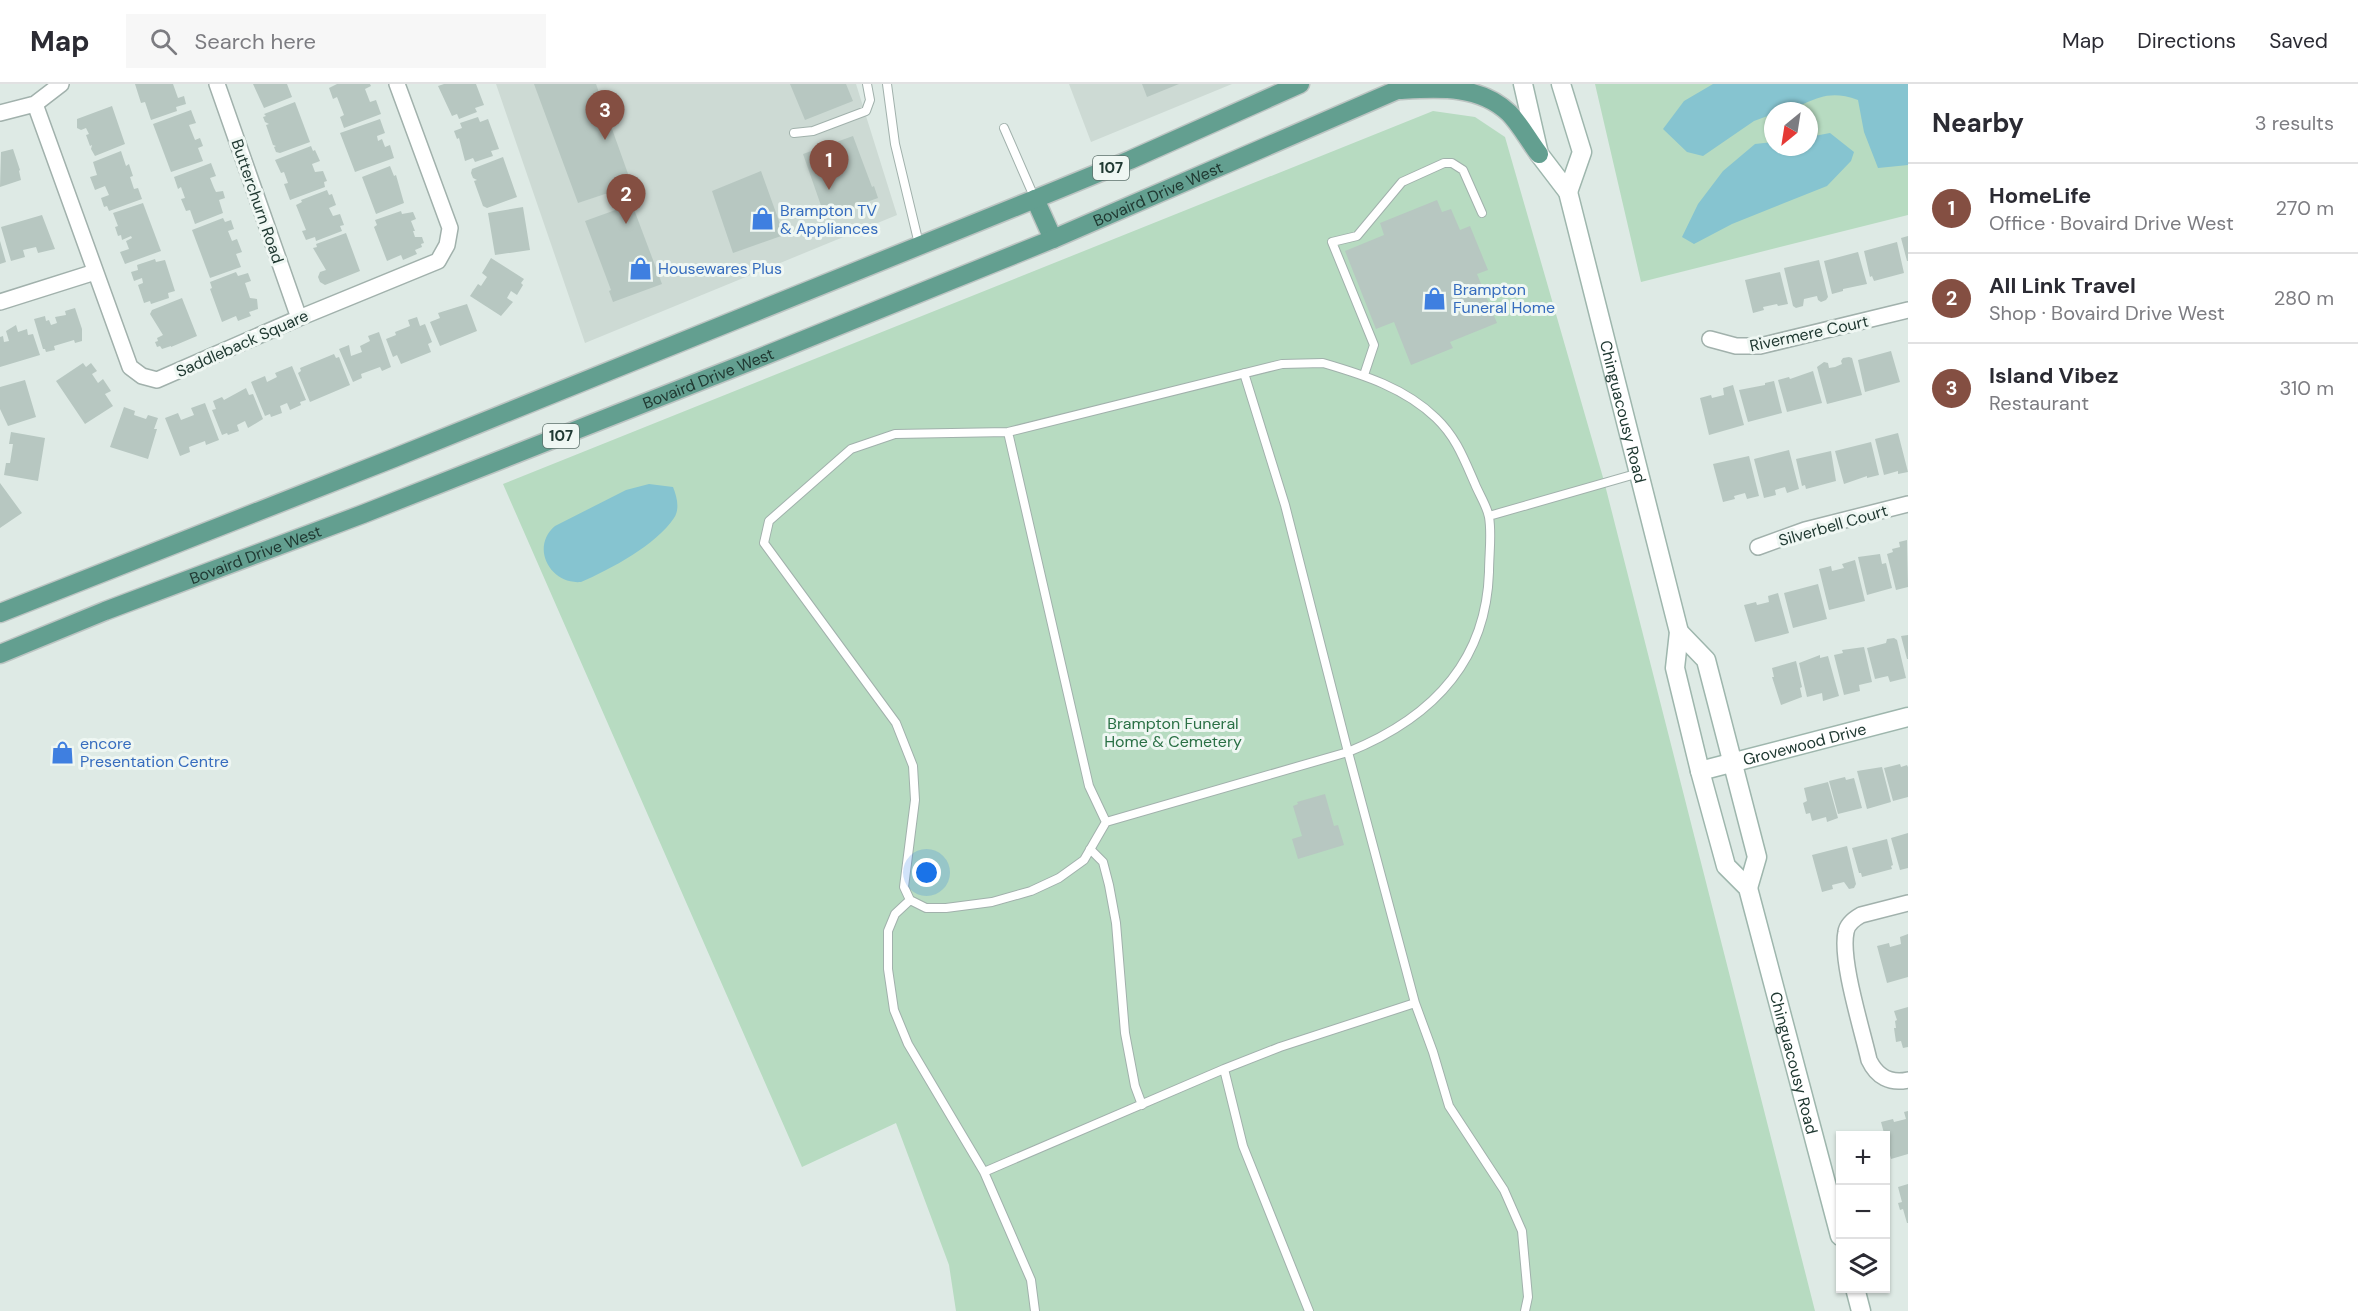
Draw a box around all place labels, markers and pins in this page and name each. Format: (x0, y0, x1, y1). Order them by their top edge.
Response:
pin: 3 (586, 91, 624, 140)
pin: 1 (810, 141, 848, 190)
pin: 2 (606, 174, 646, 224)
place label: Brampton TV & Appliances (780, 200, 878, 239)
shop icon: Brampton TV & Appliances (749, 206, 775, 232)
shop icon: Housewares Plus (627, 255, 653, 281)
place label: Housewares Plus (658, 258, 782, 279)
place label: Brampton Funeral Home (1453, 279, 1555, 318)
shop icon: Brampton Funeral Home (1422, 285, 1448, 311)
place label: encore Presentation Centre (80, 733, 229, 772)
shop icon: encore Presentation Centre (49, 739, 75, 765)

